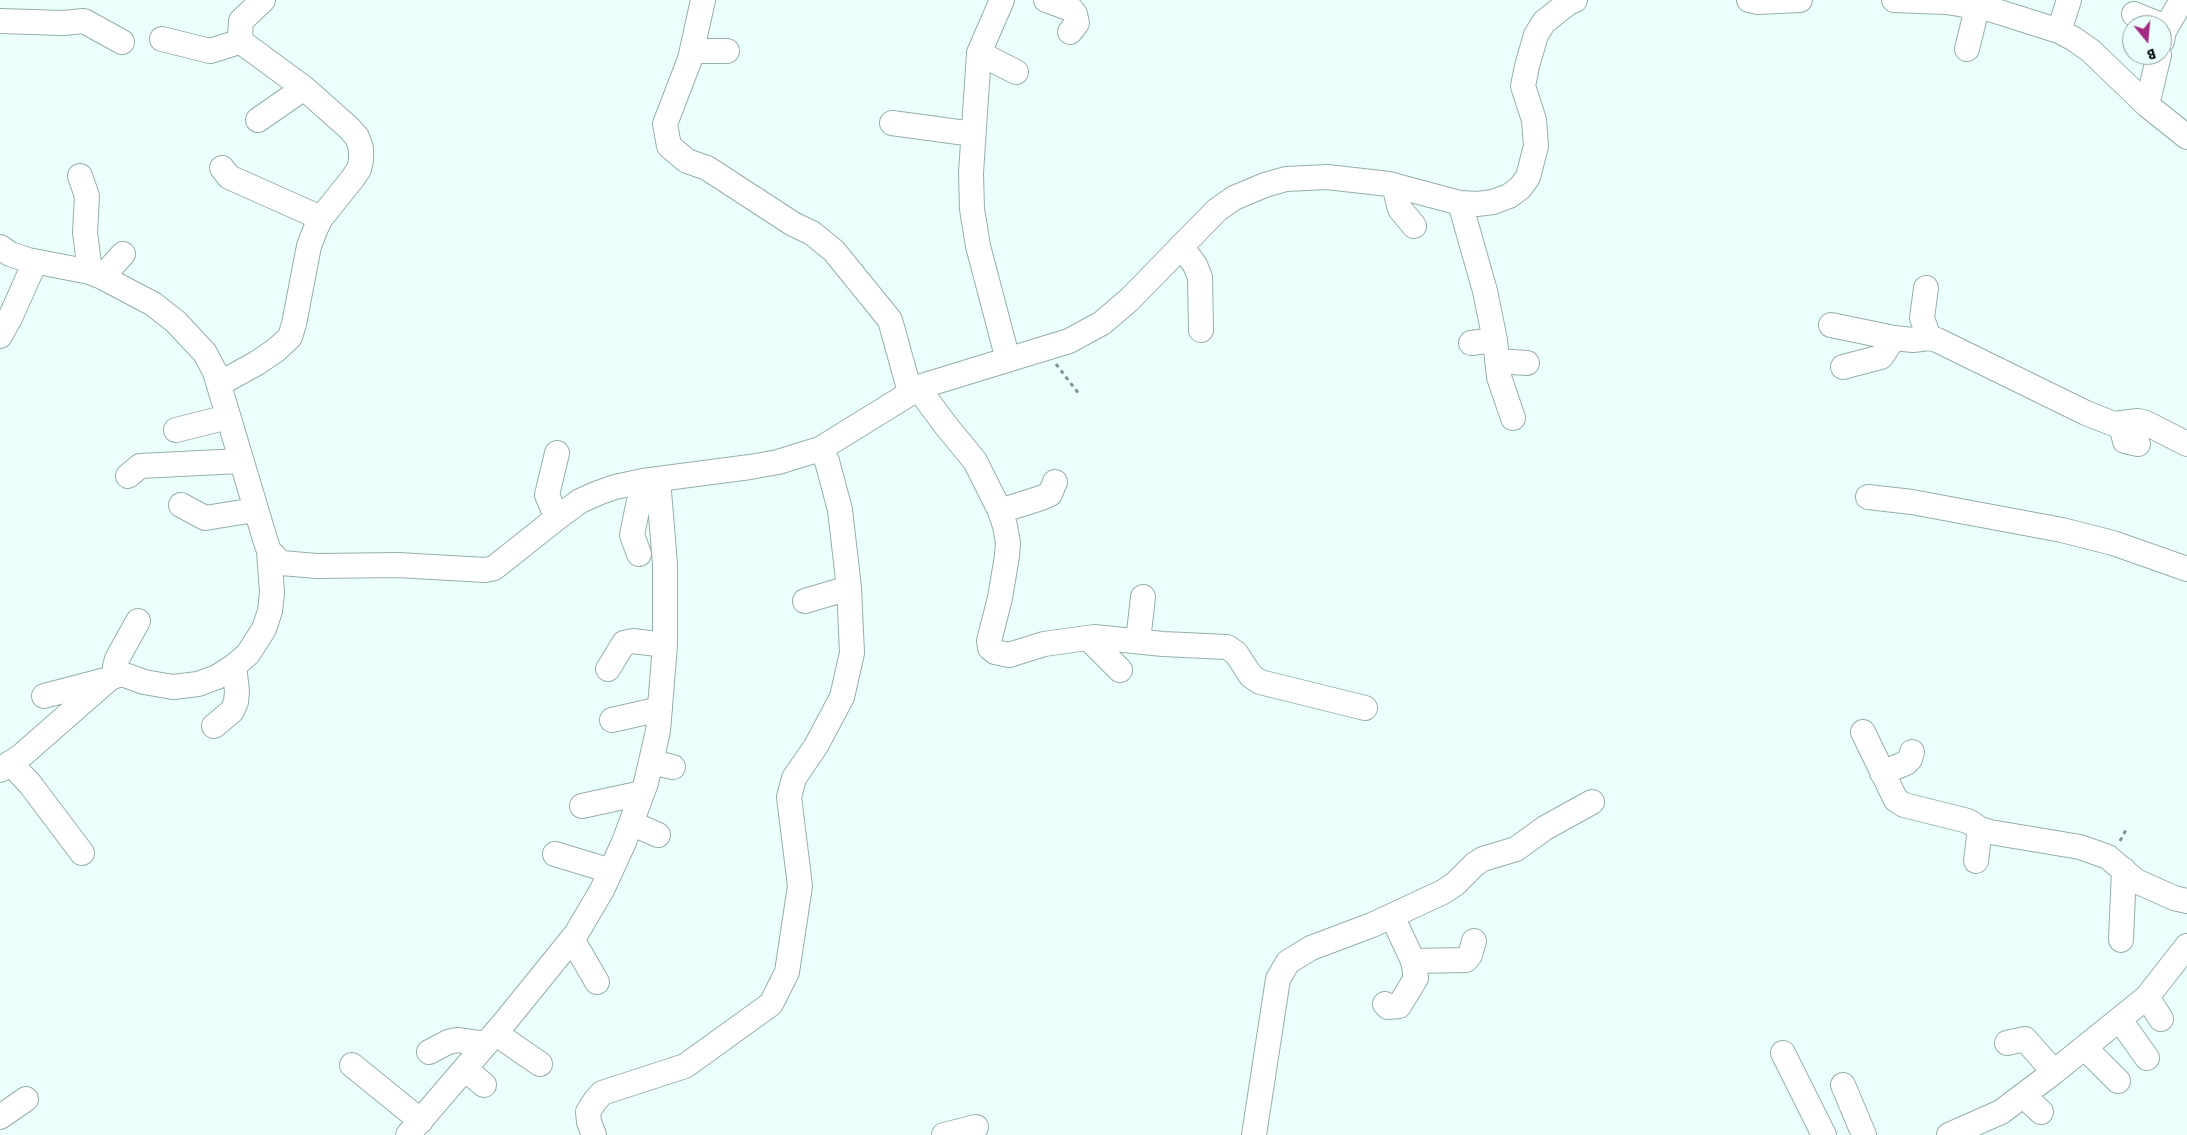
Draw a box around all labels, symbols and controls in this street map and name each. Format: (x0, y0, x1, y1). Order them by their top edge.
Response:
north arrow (2122, 15, 2172, 65)
text: B (2145, 45, 2157, 63)

